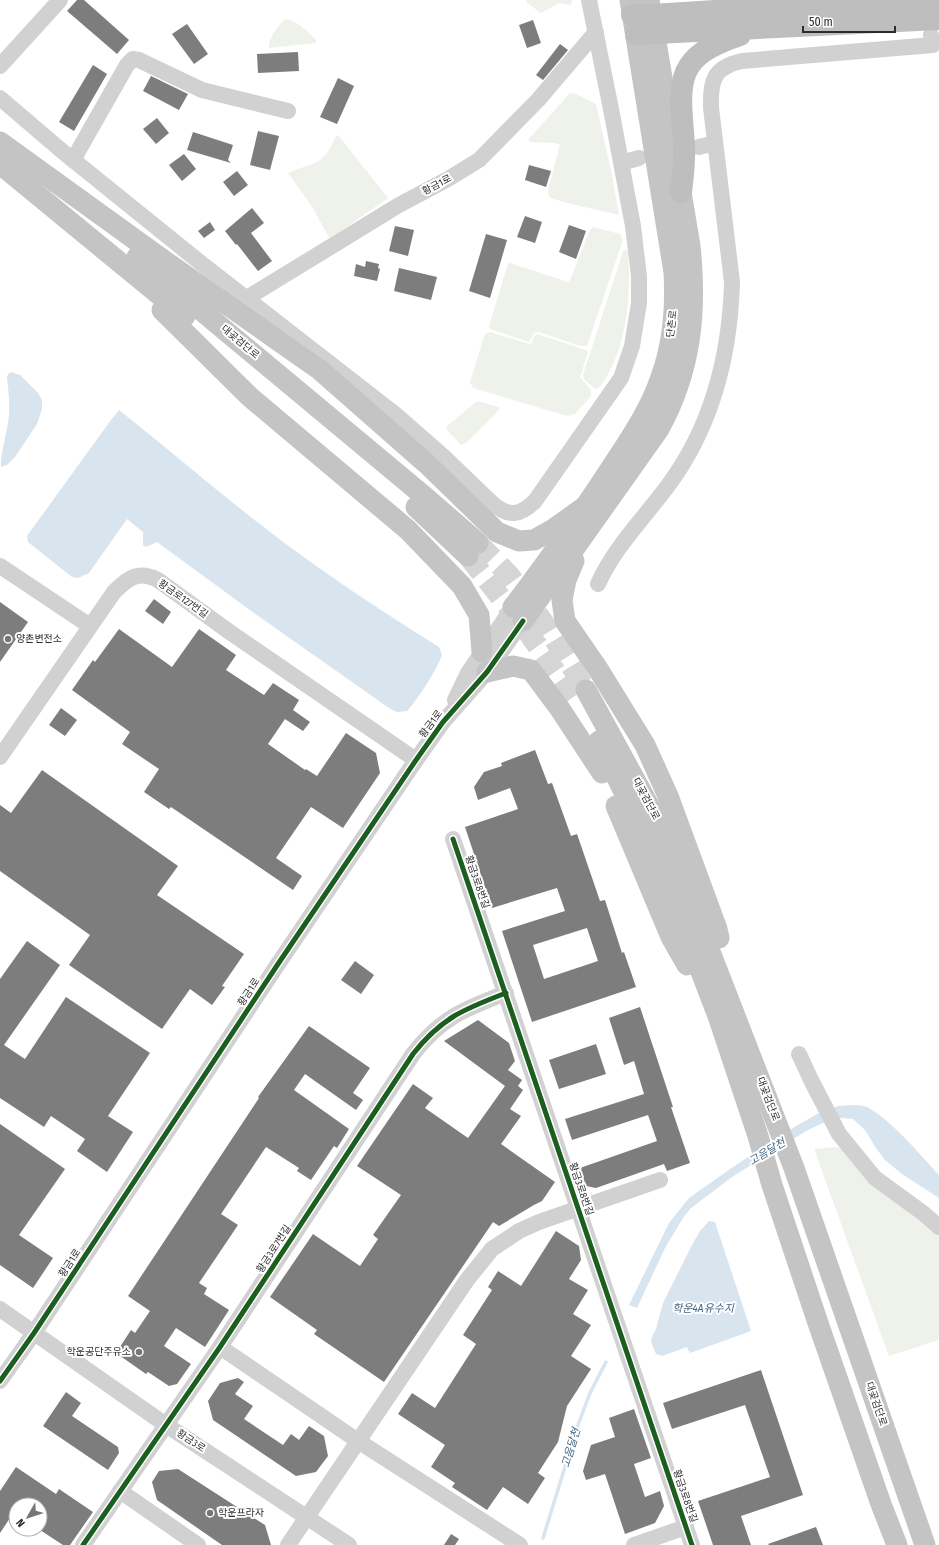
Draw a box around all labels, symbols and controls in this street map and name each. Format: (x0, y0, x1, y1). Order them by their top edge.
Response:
scale bar (803, 8, 895, 34)
text: 50 m (809, 15, 833, 29)
street label: 황금1로 (420, 172, 454, 198)
street label: 단촌로 (664, 310, 680, 338)
street label: 대곶검단로 (219, 323, 261, 361)
street label: 황금로127번길 (156, 577, 210, 621)
place label: 양촌변전소 (16, 633, 62, 645)
marker: 양촌변전소 (3, 634, 13, 644)
street label: 황금1로 (417, 708, 445, 740)
street label: 대곶검단로 (630, 776, 662, 822)
street label: 황금3로8번길 (462, 854, 492, 910)
street label: 황금1로 (235, 976, 263, 1008)
street label: 대곶검단로 (754, 1075, 782, 1123)
water label: 고음달천 (746, 1135, 789, 1168)
street label: 황금3로8번길 (566, 1161, 596, 1217)
street label: 황금3로7번길 (254, 1223, 294, 1275)
street label: 황금1로 (56, 1247, 84, 1279)
water label: 학운4A유수지 (672, 1302, 735, 1315)
place label: 학운공단주유소 (67, 1346, 131, 1358)
marker: 학운공단주유소 (134, 1347, 144, 1357)
street label: 대곶검단로 (863, 1380, 889, 1428)
water label: 고음달천 (559, 1425, 584, 1469)
street label: 황금3로 (174, 1427, 208, 1455)
street label: 황금3로8번길 (670, 1468, 700, 1524)
north arrow (8, 1497, 48, 1537)
place label: 학운프라자 (218, 1507, 265, 1519)
marker: 학운프라자 (205, 1508, 215, 1518)
text: N (13, 1516, 28, 1530)

